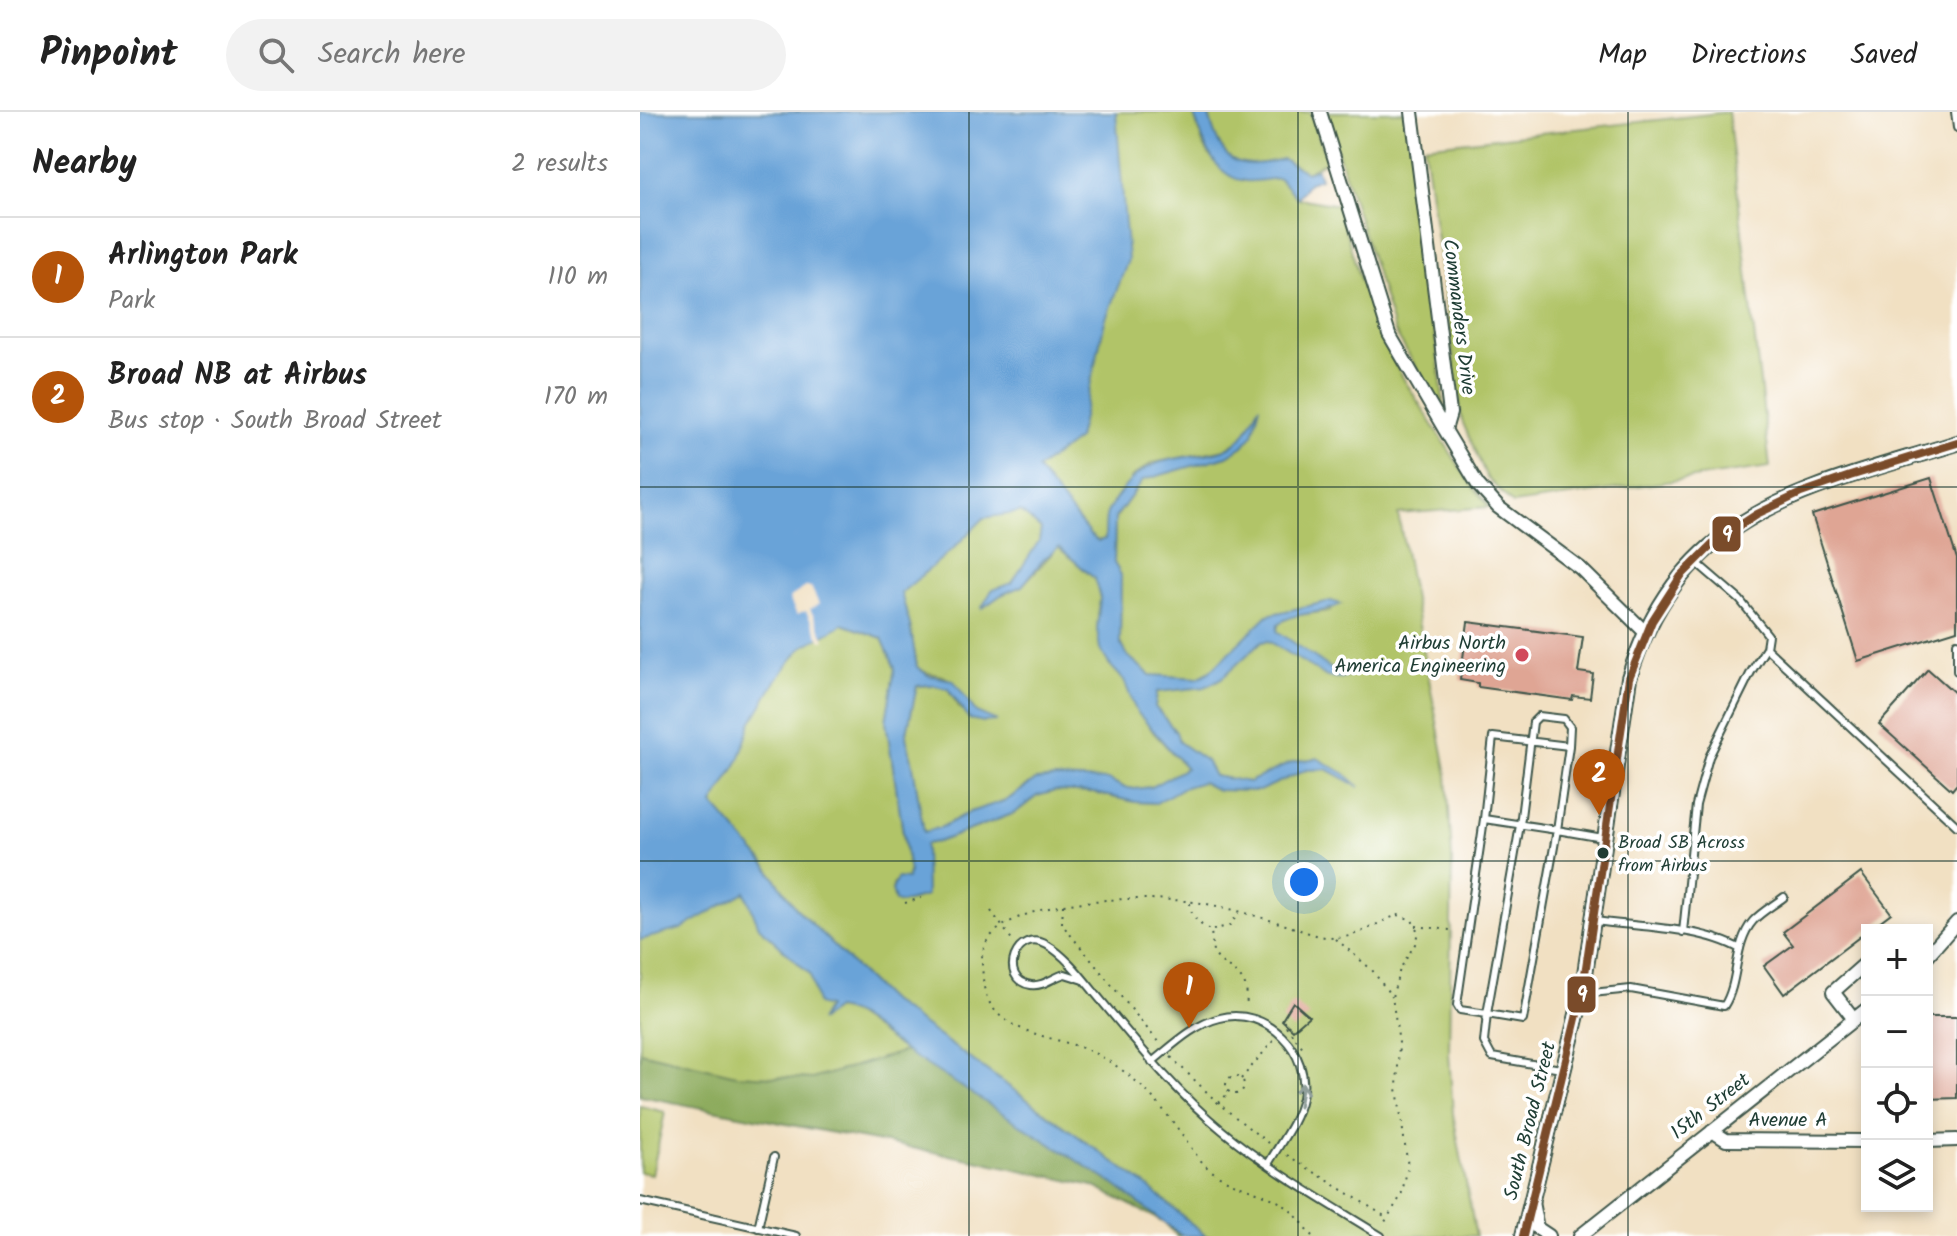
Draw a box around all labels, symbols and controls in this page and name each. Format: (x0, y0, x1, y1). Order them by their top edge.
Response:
search box (226, 19, 786, 91)
text: Pinpoint (40, 25, 178, 85)
text: Search here (318, 31, 466, 79)
icon: search (254, 33, 298, 77)
text: Map (1598, 33, 1647, 78)
text: Directions (1691, 33, 1807, 78)
text: Saved (1851, 33, 1917, 78)
text: Nearby (32, 137, 137, 191)
text: 2 results (511, 143, 608, 185)
text: Arlington Park (108, 232, 297, 280)
street label: Commanders Drive (1433, 237, 1483, 397)
text: 1 (54, 256, 62, 298)
text: 110 m (548, 256, 608, 298)
text: Park (108, 280, 155, 322)
text: Broad NB at Airbus (108, 352, 367, 400)
text: 2 (50, 376, 66, 418)
text: 170 m (544, 376, 608, 418)
text: Bus stop · South Broad Street (108, 400, 442, 442)
line badge: 9 (1711, 515, 1742, 553)
text: 9 (1721, 519, 1733, 554)
place label: Airbus North America Engineering (1334, 628, 1506, 683)
marker: Airbus North America Engineering (1513, 646, 1531, 664)
pin: 2 (1573, 749, 1625, 815)
place label: Broad SB Across from Airbus (1618, 829, 1745, 881)
marker: Broad SB Across from Airbus (1595, 845, 1611, 861)
your location (1284, 862, 1324, 902)
map controls (1861, 924, 1933, 1212)
button: + (1861, 924, 1933, 996)
pin: 1 (1163, 962, 1215, 1028)
line badge: 9 (1566, 975, 1597, 1014)
text: 9 (1576, 979, 1588, 1014)
button: − (1861, 996, 1933, 1068)
street label: South Broad Street (1496, 1038, 1566, 1204)
street label: 15th Street (1664, 1065, 1758, 1149)
button: locate (1861, 1068, 1933, 1140)
one-way arrow (1294, 1082, 1309, 1108)
street label: Avenue A (1748, 1105, 1828, 1137)
button: layers (1861, 1140, 1933, 1212)

